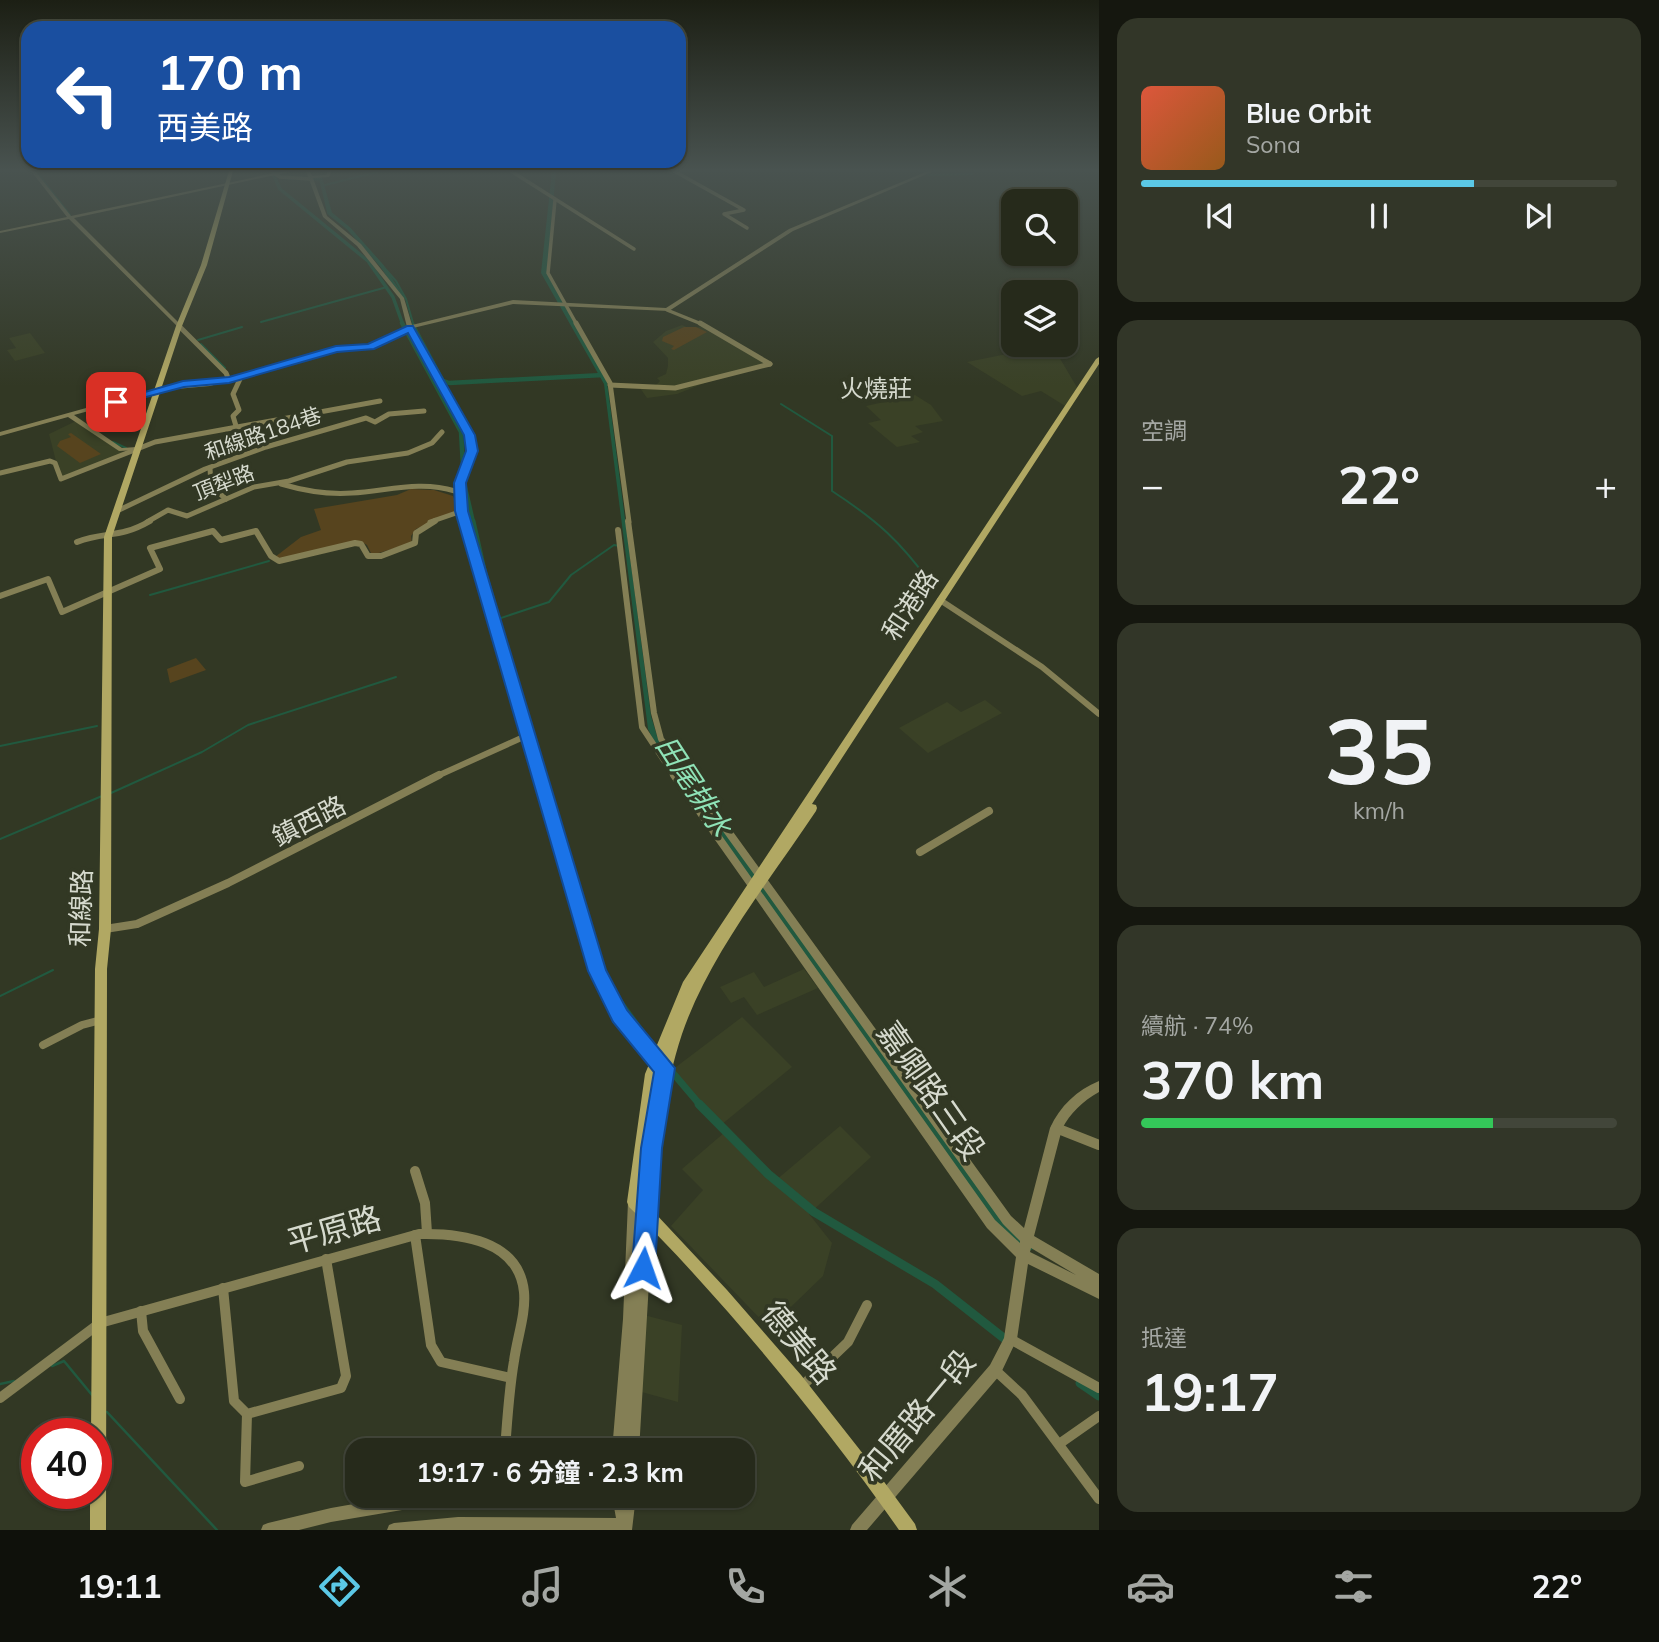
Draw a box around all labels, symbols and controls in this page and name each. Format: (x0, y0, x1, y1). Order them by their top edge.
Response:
text: 170 m (157, 41, 303, 102)
icon: left (42, 49, 133, 140)
text: Blue Orbit (1246, 97, 1371, 130)
text: 西美路 (157, 107, 253, 147)
text: Sona (1246, 130, 1301, 159)
map controls (1001, 189, 1078, 357)
button: search (1001, 189, 1078, 266)
icon: previous (1201, 197, 1239, 235)
icon: pause (1360, 197, 1398, 235)
icon: next (1519, 197, 1557, 235)
button: layers (1001, 280, 1078, 357)
pin (86, 372, 146, 432)
district label: 火燒莊 (840, 373, 912, 403)
icon: arrive (97, 383, 135, 421)
street label: 和線路184巷 (201, 401, 324, 465)
text: 空調 (1141, 416, 1187, 445)
text: 22° (1338, 452, 1420, 517)
street label: 頂犁路 (190, 459, 258, 505)
text: − (1141, 461, 1164, 509)
text: + (1594, 461, 1617, 509)
street label: 和港路 (874, 563, 945, 646)
text: 35 (1324, 693, 1434, 807)
water label: 田尾排水 (649, 729, 741, 844)
street label: 鎮西路 (267, 788, 351, 853)
text: km/h (1353, 796, 1405, 825)
street label: 和線路 (63, 868, 98, 948)
text: 續航 · 74% (1141, 1011, 1253, 1040)
street label: 嘉卿路三段 (870, 1013, 994, 1167)
text: 370 km (1141, 1047, 1324, 1112)
street label: 平原路 (282, 1197, 385, 1261)
position arrow (606, 1231, 680, 1305)
street label: 德美路 (754, 1293, 846, 1392)
text: 抵達 (1141, 1323, 1187, 1352)
street label: 和厝路一段 (849, 1341, 983, 1490)
text: 19:17 (1141, 1359, 1279, 1424)
speed limit sign: 40 (21, 1418, 112, 1509)
text: 19:17 · 6 分鐘 · 2.3 km (416, 1456, 684, 1489)
icon: directions (315, 1562, 364, 1611)
icon: music (518, 1562, 567, 1611)
icon: phone (721, 1562, 770, 1611)
icon: climate (923, 1562, 972, 1611)
icon: car (1126, 1562, 1175, 1611)
icon: filters (1329, 1562, 1378, 1611)
text: 19:11 (77, 1566, 162, 1606)
text: 22° (1532, 1566, 1582, 1606)

